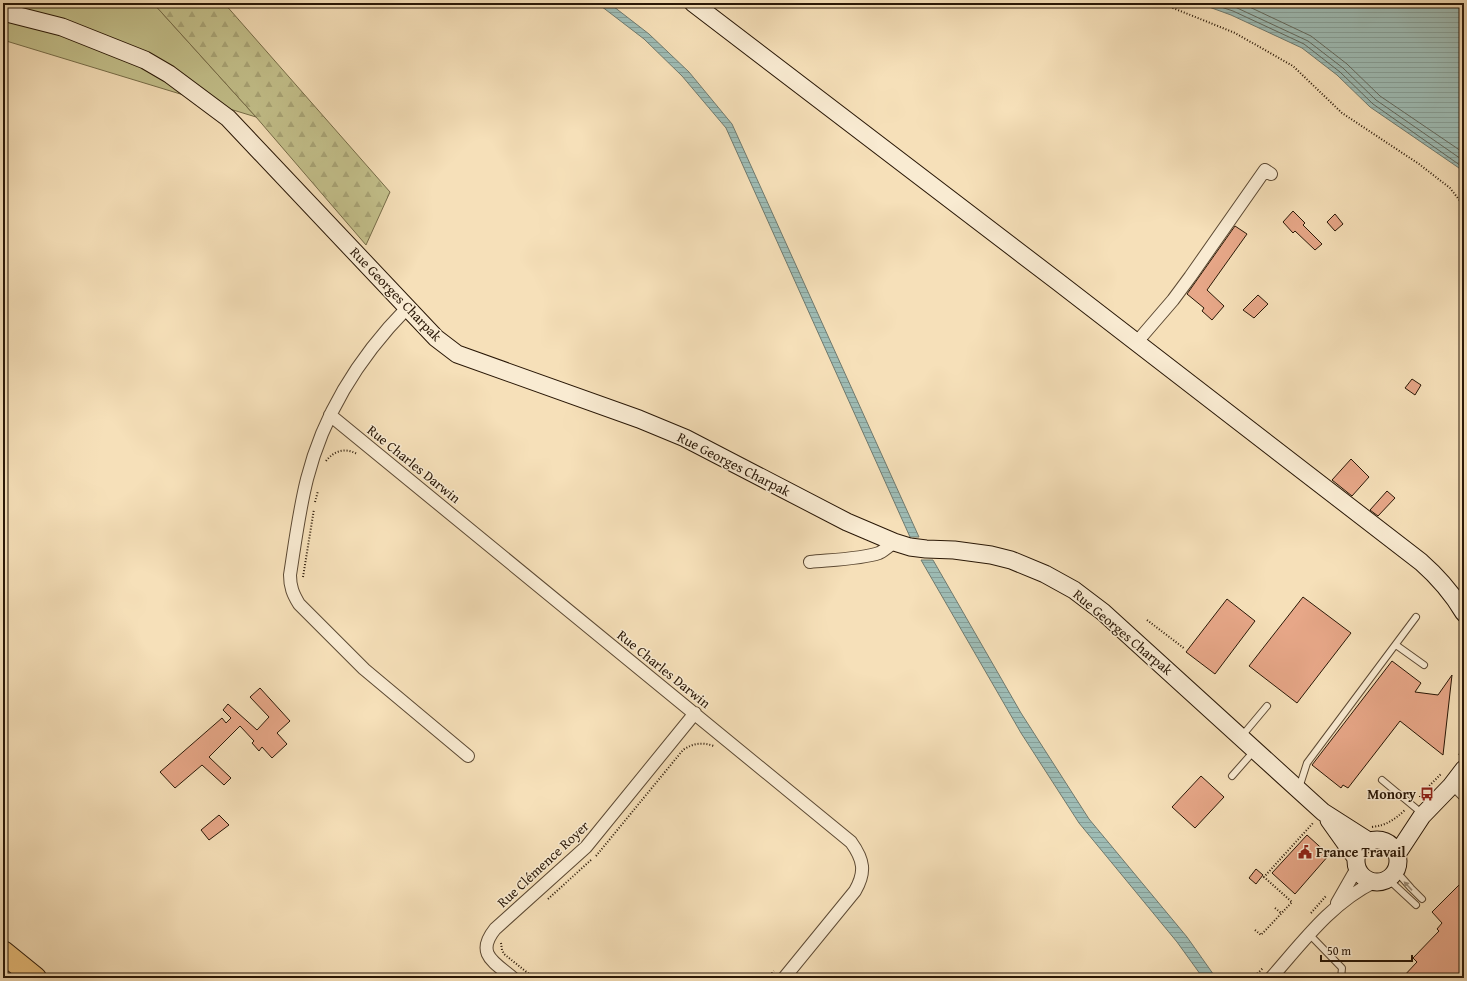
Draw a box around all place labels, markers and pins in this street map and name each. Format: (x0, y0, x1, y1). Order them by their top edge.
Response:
place label: Monory (1367, 784, 1417, 804)
bus stop icon: Monory (1419, 786, 1435, 802)
place label: France Travail (1316, 842, 1406, 862)
public building icon: France Travail (1297, 844, 1313, 860)

